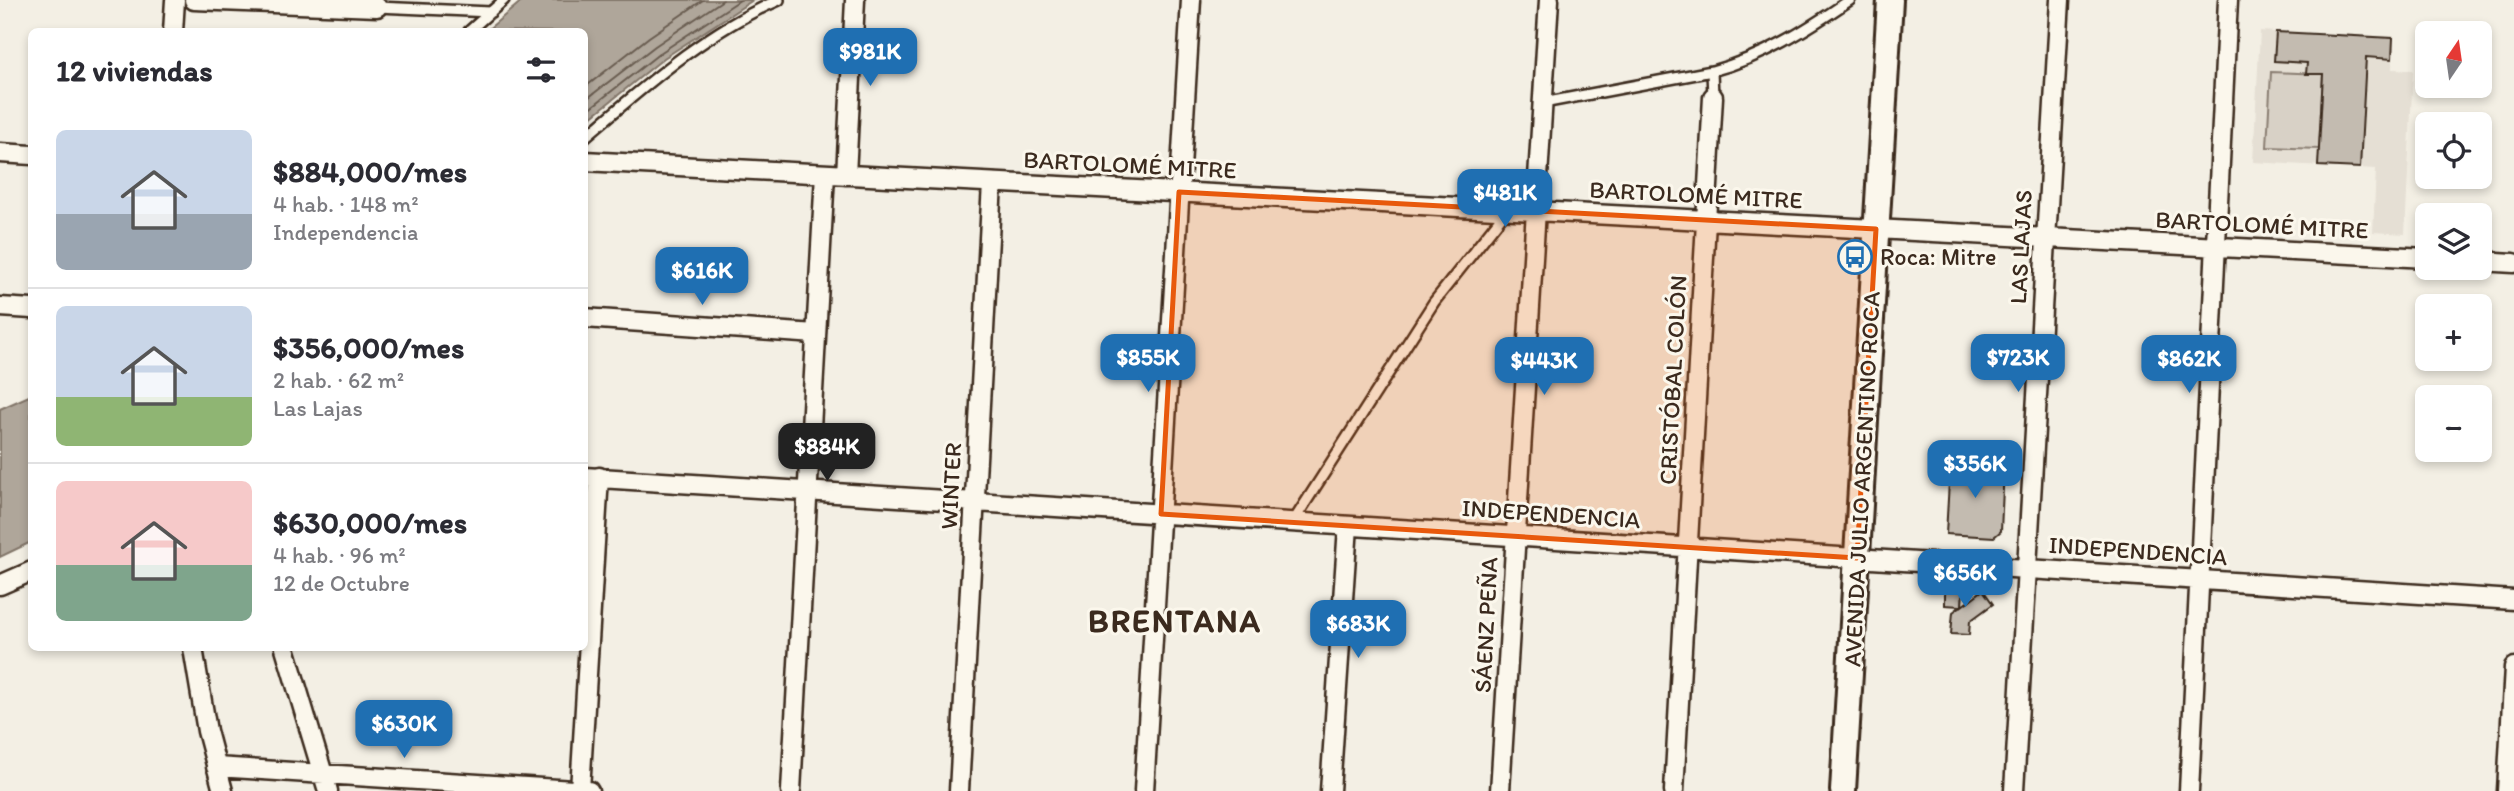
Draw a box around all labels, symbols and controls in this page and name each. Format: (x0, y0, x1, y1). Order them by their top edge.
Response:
north arrow (2415, 21, 2492, 98)
map controls (2415, 21, 2492, 462)
pin: $981K (821, 28, 919, 88)
text: $981K (839, 37, 901, 65)
icon: filters (522, 51, 560, 89)
text: 12 viviendas (56, 52, 213, 89)
button: locate (2415, 112, 2492, 189)
street label: BARTOLOMÉ MITRE (1023, 144, 1237, 185)
text: $884,000/mes (273, 153, 467, 190)
icon: home (112, 158, 196, 242)
pin: $481K (1456, 170, 1554, 229)
street label: BARTOLOMÉ MITRE (1589, 174, 1803, 215)
text: $481K (1473, 178, 1537, 206)
street label: LAS LAJAS (2003, 189, 2038, 305)
text: 4 hab. · 148 m² (273, 190, 419, 218)
button: layers (2415, 203, 2492, 280)
street label: BARTOLOMÉ MITRE (2155, 204, 2369, 245)
text: Independencia (273, 218, 418, 246)
bus stop icon: Roca: Mitre (1836, 238, 1874, 276)
place label: Roca: Mitre (1880, 242, 1996, 271)
pin: $616K (653, 247, 751, 307)
text: $616K (671, 256, 733, 284)
street label: CRISTÓBAL COLÓN (1653, 274, 1692, 486)
street label: AVENIDA JULIO ARGENTINO ROCA (1837, 291, 1886, 667)
button: + (2415, 294, 2492, 371)
text: $356,000/mes (273, 329, 464, 366)
icon: home (112, 334, 196, 418)
pin: $855K (1099, 334, 1197, 394)
pin: $723K (1969, 334, 2067, 394)
pin: $862K (2140, 336, 2238, 395)
pin: $443K (1495, 338, 1593, 397)
text: $855K (1116, 343, 1180, 371)
text: $723K (1987, 343, 2049, 371)
text: $862K (2157, 344, 2221, 372)
text: $443K (1511, 346, 1577, 374)
text: 2 hab. · 62 m² (273, 366, 404, 394)
button: − (2415, 385, 2492, 462)
text: Las Lajas (273, 394, 363, 422)
pin: $884K (778, 424, 876, 483)
text: $884K (794, 432, 860, 460)
pin: $356K (1926, 440, 2024, 500)
street label: WINTER (934, 442, 967, 530)
text: $356K (1943, 449, 2007, 477)
street label: INDEPENDENCIA (1461, 493, 1641, 534)
text: $630,000/mes (273, 504, 467, 541)
icon: home (112, 509, 196, 593)
street label: INDEPENDENCIA (2048, 530, 2228, 571)
text: 4 hab. · 96 m² (273, 541, 406, 569)
pin: $656K (1916, 550, 2014, 609)
street label: SÁENZ PEÑA (1467, 556, 1504, 694)
text: $656K (1934, 558, 1996, 586)
text: 12 de Octubre (273, 569, 410, 597)
pin: $683K (1309, 600, 1407, 660)
district label: BRENTANA (1088, 602, 1262, 640)
text: $683K (1326, 609, 1390, 637)
pin: $630K (355, 700, 453, 760)
text: $630K (371, 709, 437, 737)

